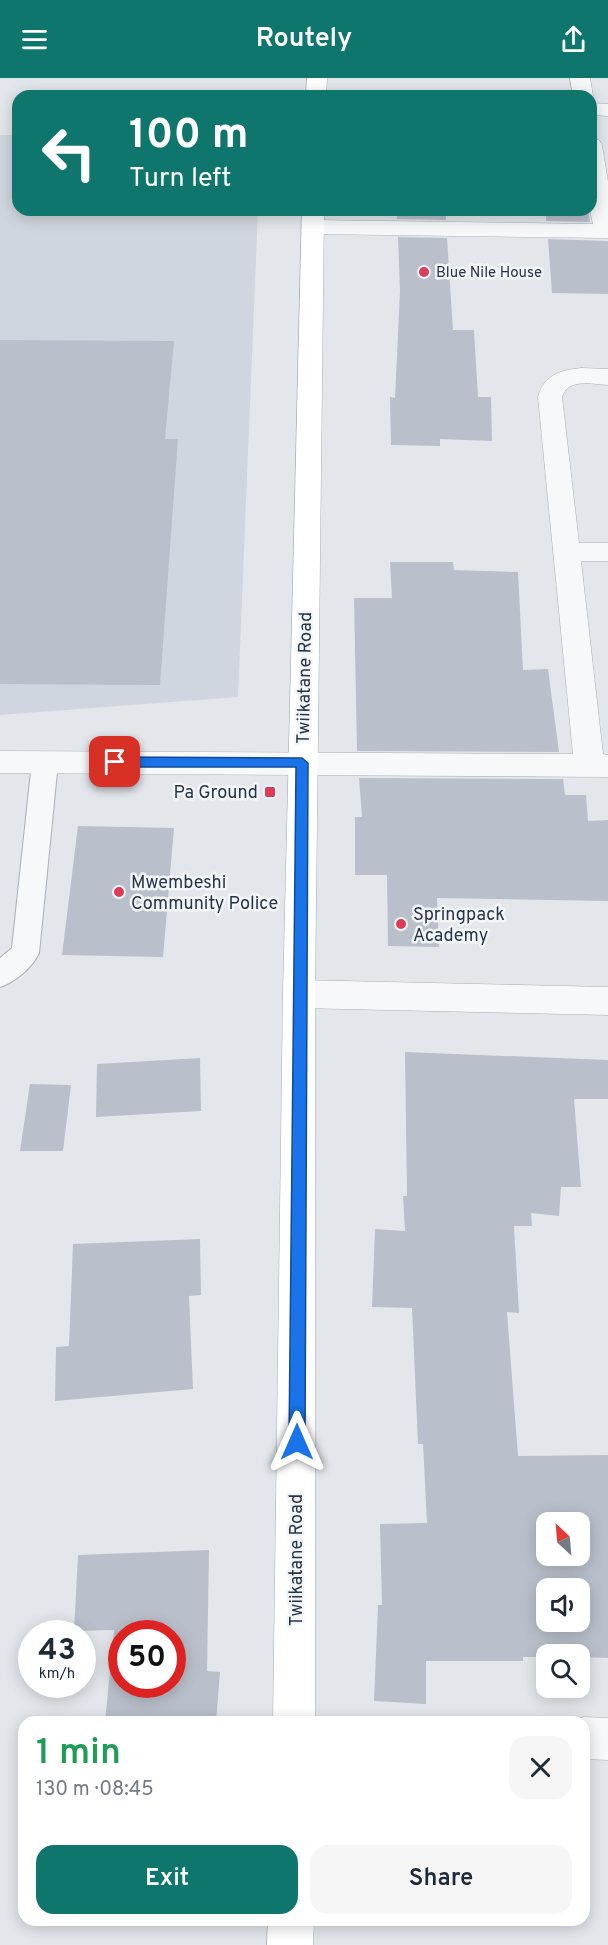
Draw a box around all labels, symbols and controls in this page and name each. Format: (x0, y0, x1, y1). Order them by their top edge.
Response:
text: Routely (256, 22, 352, 56)
icon: menu (18, 23, 51, 56)
icon: share (557, 23, 590, 56)
text: 100 m (129, 110, 248, 163)
icon: left (30, 114, 108, 192)
text: Turn left (129, 162, 231, 196)
place label: Blue Nile House (436, 264, 542, 283)
marker: Blue Nile House (417, 265, 431, 279)
street label: Twiikatane Road (293, 612, 318, 744)
pin (89, 736, 140, 787)
icon: arrive (98, 745, 131, 778)
place label: Pa Ground (174, 782, 258, 805)
marker: Pa Ground (263, 785, 277, 799)
place label: Mwembeshi Community Police (131, 872, 278, 916)
marker: Mwembeshi Community Police (112, 885, 126, 899)
place label: Springpack Academy (413, 904, 505, 948)
marker: Springpack Academy (394, 917, 408, 931)
position arrow (265, 1410, 329, 1474)
street label: Twiikatane Road (286, 1494, 309, 1626)
north arrow (536, 1512, 590, 1566)
map controls (536, 1512, 590, 1698)
button: sound (536, 1578, 590, 1632)
speed limit sign: 50 (108, 1620, 186, 1698)
text: 43 (38, 1633, 76, 1670)
button: search (536, 1644, 590, 1698)
text: km/h (39, 1665, 75, 1684)
text: 1 min (36, 1731, 121, 1777)
button: close (509, 1736, 572, 1799)
text: 130 m · 08:45 (36, 1777, 154, 1803)
button: Exit (36, 1845, 298, 1914)
button: Share (310, 1845, 572, 1914)

